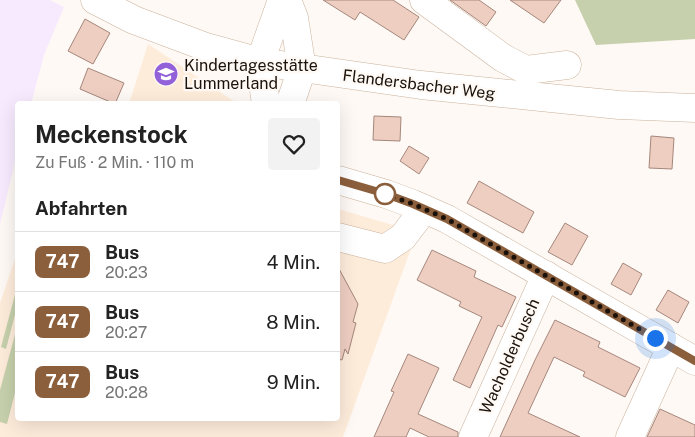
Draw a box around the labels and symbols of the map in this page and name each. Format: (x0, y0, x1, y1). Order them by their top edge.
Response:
place label: Kindertagesstätte Lummerland (184, 56, 318, 93)
school or university icon: Kindertagesstätte Lummerland (153, 61, 179, 87)
street label: Flandersbacher Weg (342, 66, 496, 103)
unlabelled marker (374, 183, 396, 205)
street label: Wacholderbusch (476, 296, 543, 417)
your location (643, 326, 668, 351)

